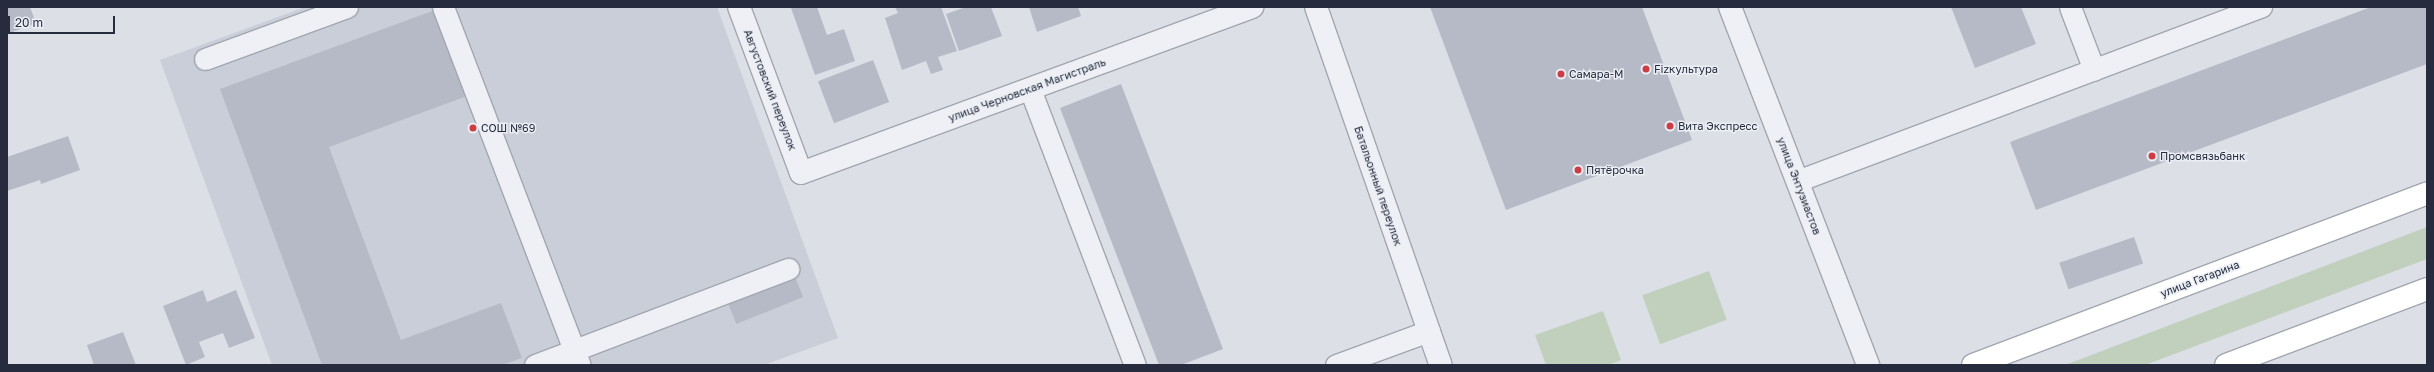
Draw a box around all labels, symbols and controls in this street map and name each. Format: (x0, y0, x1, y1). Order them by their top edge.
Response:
scale bar (10, 8, 117, 34)
text: 20 m (15, 15, 43, 30)
street label: Августовский переулок (741, 28, 799, 152)
street label: улица Черновская Магистраль (947, 55, 1107, 125)
place label: Fizкультура (1654, 62, 1718, 76)
marker: Fizкультура (1641, 64, 1651, 74)
place label: Самара-М (1569, 67, 1623, 81)
marker: Самара-М (1556, 69, 1566, 79)
place label: Вита Экспресс (1678, 119, 1758, 133)
place label: СОШ №69 (481, 121, 535, 135)
marker: Вита Экспресс (1665, 121, 1675, 131)
marker: СОШ №69 (468, 123, 478, 133)
street label: Батальонный переулок (1351, 124, 1405, 248)
street label: улица Энтузиастов (1774, 135, 1824, 237)
place label: Промсвязьбанк (2160, 149, 2245, 163)
marker: Промсвязьбанк (2147, 151, 2157, 161)
place label: Пятёрочка (1586, 163, 1644, 177)
marker: Пятёрочка (1573, 165, 1583, 175)
street label: улица Гагарина (2159, 258, 2241, 300)

